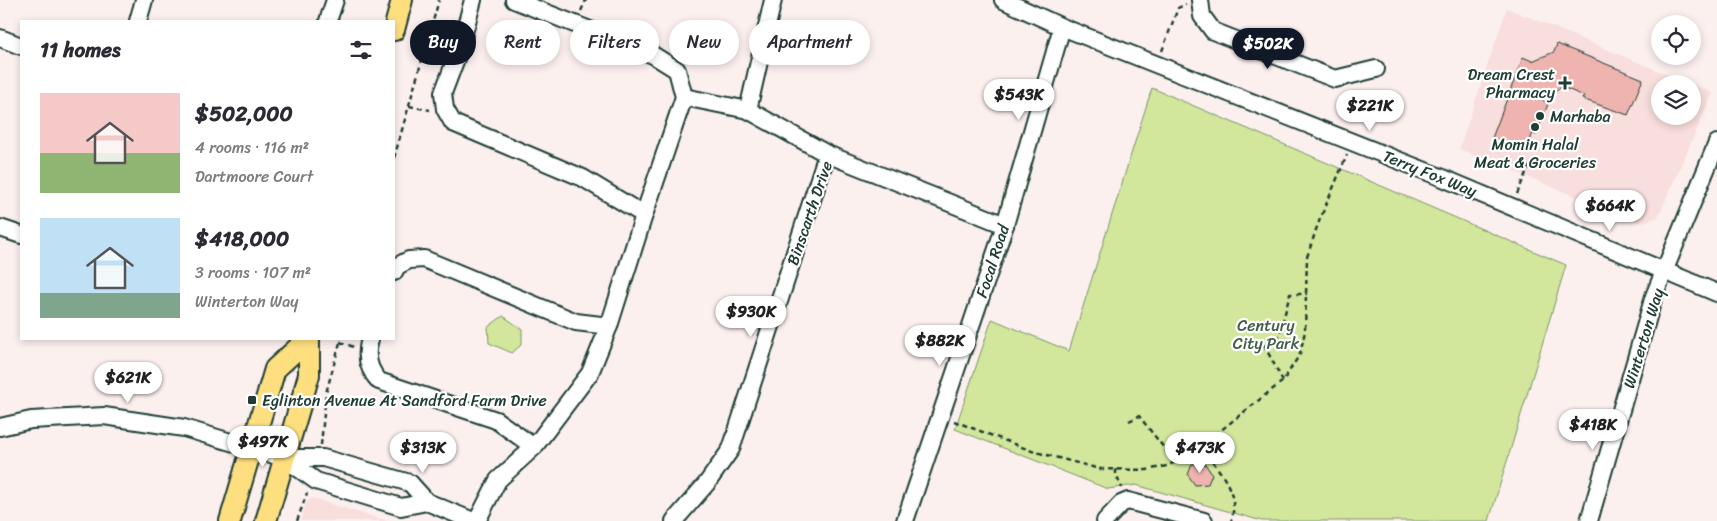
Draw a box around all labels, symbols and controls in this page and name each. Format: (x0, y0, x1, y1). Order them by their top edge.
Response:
map controls (1651, 15, 1701, 125)
button: locate (1651, 15, 1701, 65)
chip: Buy (410, 20, 476, 65)
chip: Rent (486, 20, 560, 65)
chip: Filters (570, 20, 659, 65)
chip: New (669, 20, 739, 65)
chip: Apartment (749, 20, 870, 65)
pin: $502K (1233, 28, 1303, 70)
text: $502K (1243, 29, 1293, 58)
text: 11 homes (40, 31, 121, 69)
icon: filters (347, 36, 375, 64)
place label: Dream Crest Pharmacy (1468, 60, 1556, 107)
button: layers (1651, 75, 1701, 125)
marker: Dream Crest Pharmacy (1559, 77, 1571, 89)
pin: $543K (984, 78, 1054, 121)
text: $543K (994, 80, 1044, 109)
pin: $221K (1335, 90, 1405, 132)
text: $221K (1347, 91, 1393, 120)
text: $502,000 (195, 95, 293, 133)
place label: Marhaba (1550, 102, 1611, 131)
marker: Marhaba (1534, 110, 1546, 122)
icon: home (80, 113, 140, 173)
marker: Momin Halal Meat & Groceries (1529, 121, 1541, 133)
place label: Momin Halal Meat & Groceries (1474, 130, 1597, 177)
text: 4 rooms · 116 m² (195, 133, 309, 162)
street label: Terry Fox Way (1378, 141, 1482, 206)
street label: Binscarth Drive (778, 157, 841, 269)
text: Dartmoore Court (195, 162, 313, 191)
pin: $664K (1575, 190, 1645, 232)
text: $664K (1586, 191, 1634, 220)
street label: Focal Road (967, 219, 1018, 302)
text: $418,000 (195, 220, 289, 258)
icon: home (80, 238, 140, 298)
text: 3 rooms · 107 m² (195, 258, 311, 287)
street label: Winterton Way (1614, 284, 1673, 392)
text: Winterton Way (195, 287, 298, 316)
pin: $930K (716, 296, 786, 338)
text: $930K (726, 297, 776, 326)
park label: Century City Park (1233, 311, 1300, 358)
pin: $882K (905, 324, 975, 367)
text: $882K (915, 326, 965, 355)
pin: $621K (93, 362, 163, 404)
text: $621K (105, 363, 151, 392)
place label: Eglinton Avenue At Sandford Farm Drive (262, 386, 547, 415)
marker: Eglinton Avenue At Sandford Farm Drive (246, 394, 258, 406)
pin: $418K (1558, 408, 1628, 451)
text: $418K (1569, 410, 1617, 439)
pin: $497K (228, 426, 298, 468)
text: $497K (238, 427, 288, 456)
pin: $313K (388, 432, 458, 474)
pin: $473K (1165, 432, 1235, 474)
text: $313K (401, 433, 445, 462)
text: $473K (1176, 433, 1224, 462)

